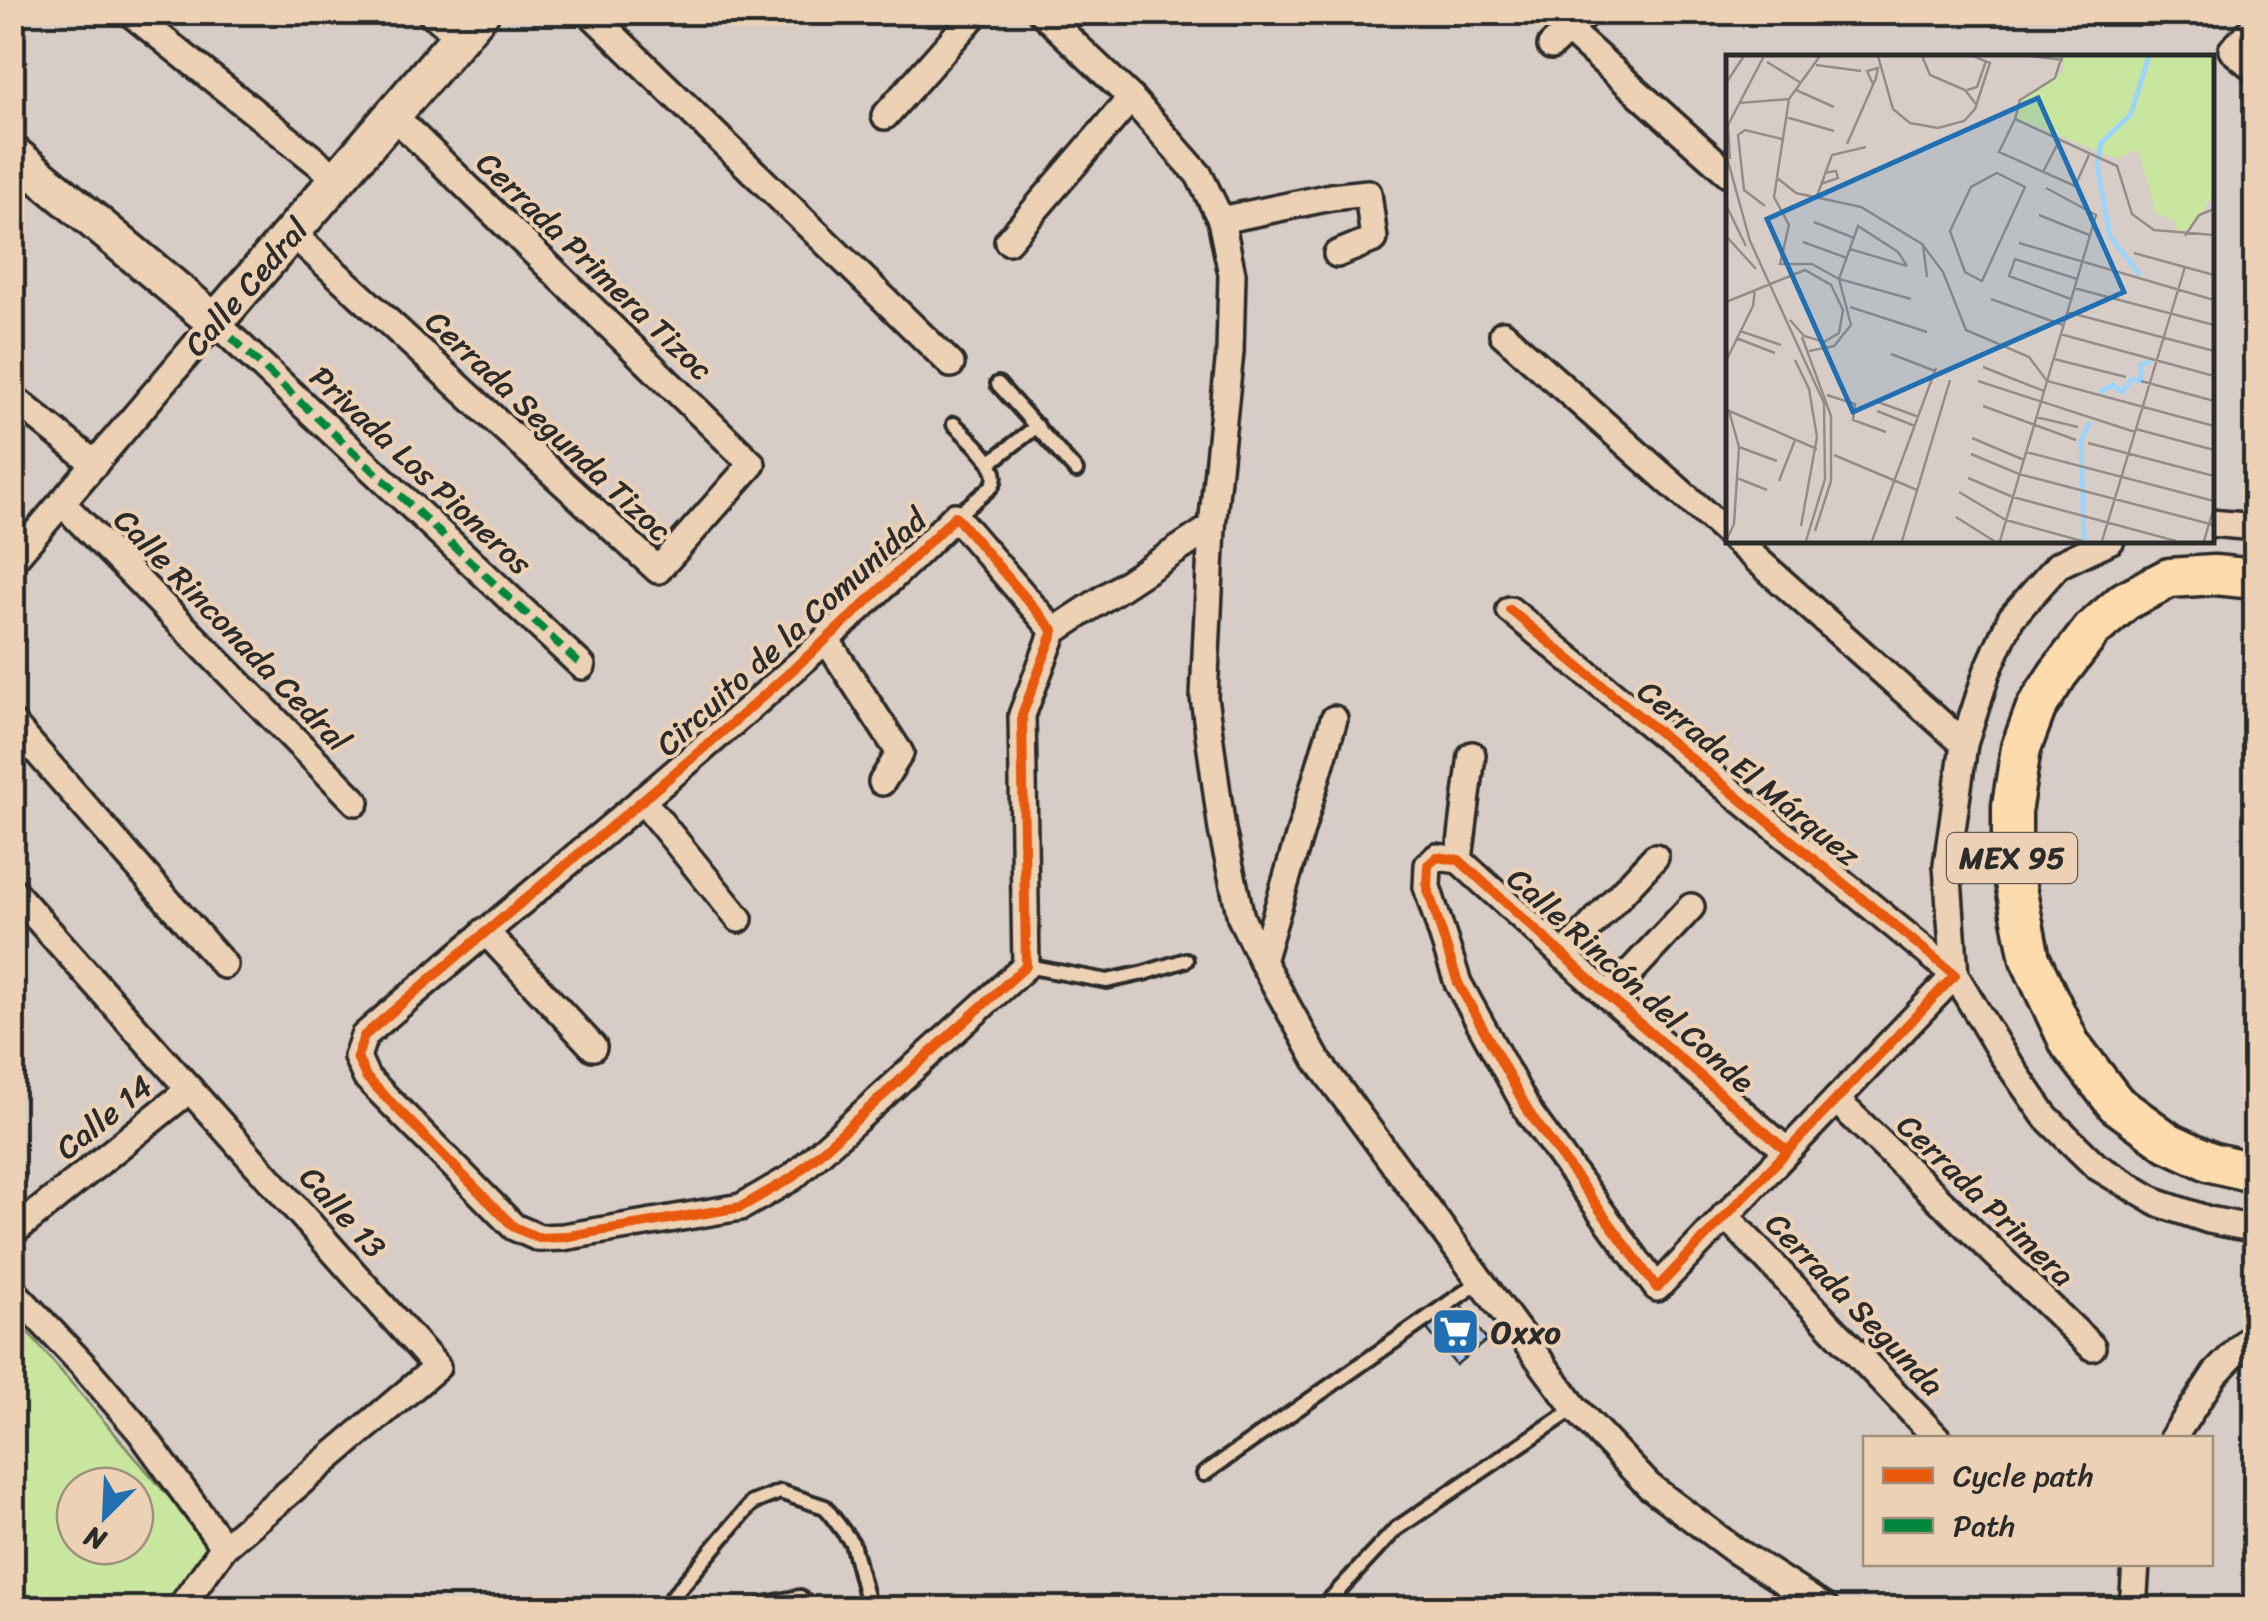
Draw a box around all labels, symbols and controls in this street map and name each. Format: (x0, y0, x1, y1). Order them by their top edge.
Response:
inset map (1726, 55, 2213, 542)
street label: Cerrada Primera Tizoc (462, 137, 727, 396)
street label: Calle Cedral (169, 204, 324, 370)
street label: Cerrada Segunda Tizoc (411, 296, 686, 557)
street label: Privada Los Pioneros (296, 351, 546, 590)
street label: Circuito de la Comunidad (642, 493, 942, 771)
street label: Calle Rinconada Cedral (99, 494, 365, 767)
street label: Cerrada El Márquez (1624, 665, 1874, 883)
road number: MEX 95 (1947, 833, 2077, 883)
street label: Calle Rincón del Conde (1493, 852, 1768, 1108)
street label: Calle 14 (43, 1060, 166, 1175)
street label: Cerrada Primera (1883, 1099, 2089, 1301)
street label: Calle 13 (285, 1152, 401, 1272)
street label: Cerrada Segunda (1751, 1198, 1959, 1410)
place label: Oxxo (1491, 1304, 1561, 1361)
supermarket icon: Oxxo (1430, 1306, 1482, 1358)
legend (1863, 1436, 2213, 1566)
text: Cycle path (1953, 1449, 2094, 1503)
north arrow (55, 1466, 155, 1566)
text: Path (1953, 1499, 2015, 1553)
text: N (76, 1512, 115, 1565)

